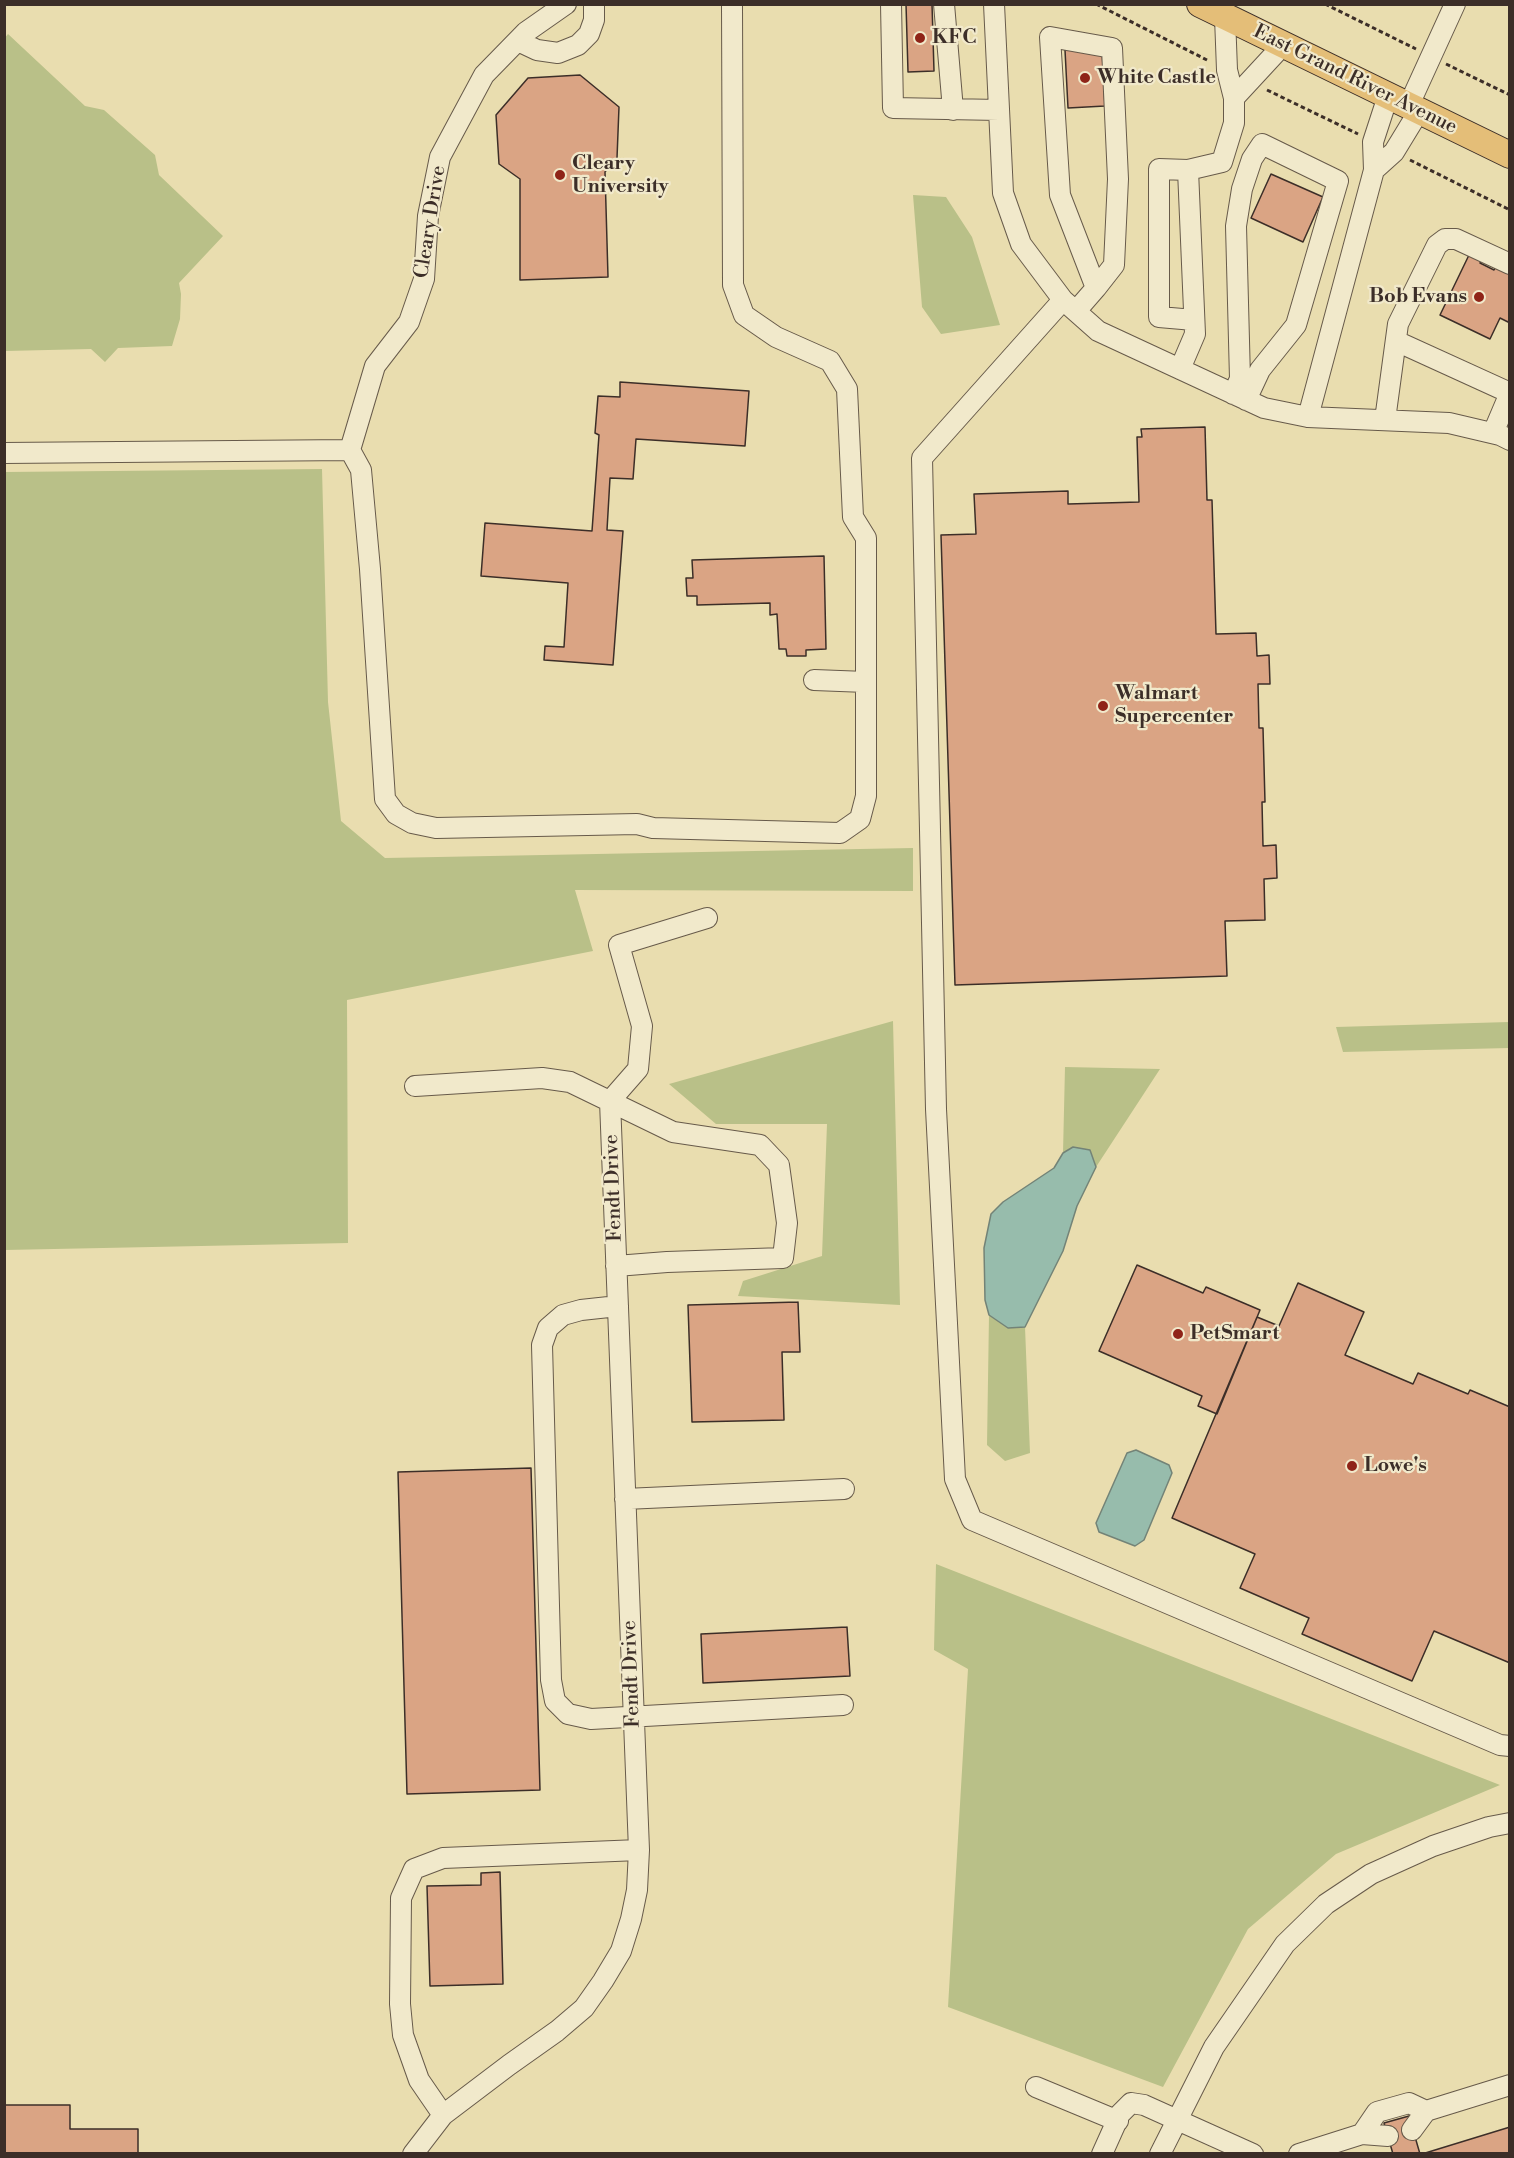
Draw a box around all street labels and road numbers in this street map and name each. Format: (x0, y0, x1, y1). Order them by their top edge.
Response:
street label: East Grand River Avenue (1249, 20, 1461, 140)
street label: Cleary Drive (410, 164, 452, 280)
street label: Fendt Drive (600, 1134, 628, 1242)
street label: Fendt Drive (618, 1620, 646, 1728)

